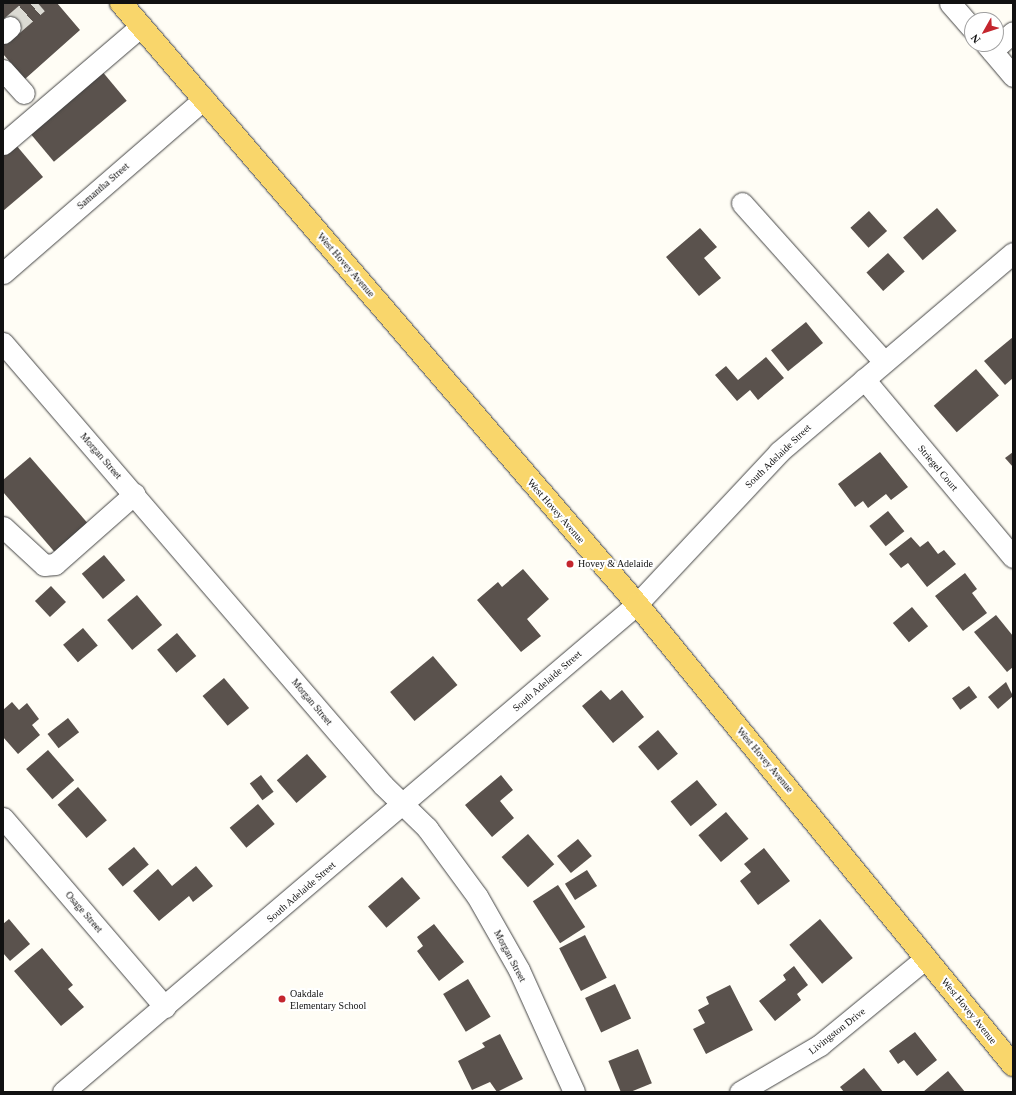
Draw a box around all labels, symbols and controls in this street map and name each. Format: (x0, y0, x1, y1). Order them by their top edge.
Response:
north arrow (964, 12, 1004, 52)
text: N (968, 32, 983, 46)
street label: Samantha Street (74, 160, 132, 212)
street label: West Hovey Avenue (315, 230, 377, 300)
street label: South Adelaide Street (742, 421, 814, 491)
street label: Morgan Street (78, 430, 124, 482)
street label: Striegel Court (915, 443, 961, 493)
street label: West Hovey Avenue (525, 476, 587, 546)
place label: Hovey & Adelaide (578, 558, 654, 570)
marker: Hovey & Adelaide (565, 559, 575, 569)
street label: South Adelaide Street (510, 648, 584, 714)
street label: Morgan Street (289, 676, 335, 728)
street label: West Hovey Avenue (734, 725, 796, 795)
street label: South Adelaide Street (264, 859, 338, 925)
street label: Osage Street (63, 889, 105, 935)
street label: Morgan Street (491, 928, 529, 984)
street label: West Hovey Avenue (939, 975, 999, 1047)
place label: Oakdale Elementary School (290, 987, 366, 1010)
marker: Oakdale Elementary School (277, 994, 287, 1004)
street label: Livingston Drive (806, 1005, 868, 1057)

